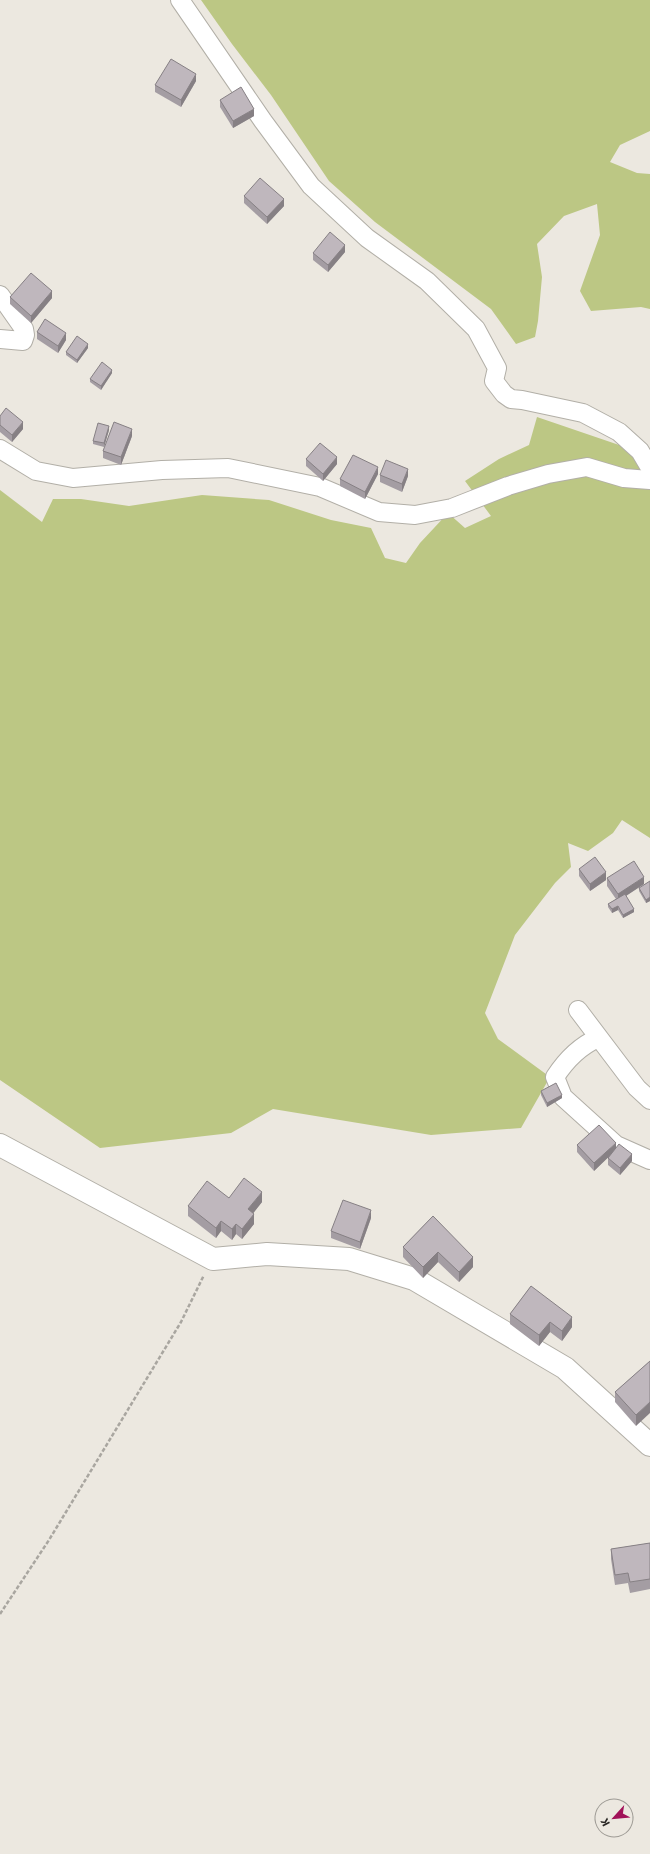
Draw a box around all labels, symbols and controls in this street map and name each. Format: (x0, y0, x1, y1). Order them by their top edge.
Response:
north arrow (594, 1798, 634, 1838)
text: K (598, 1815, 613, 1828)

